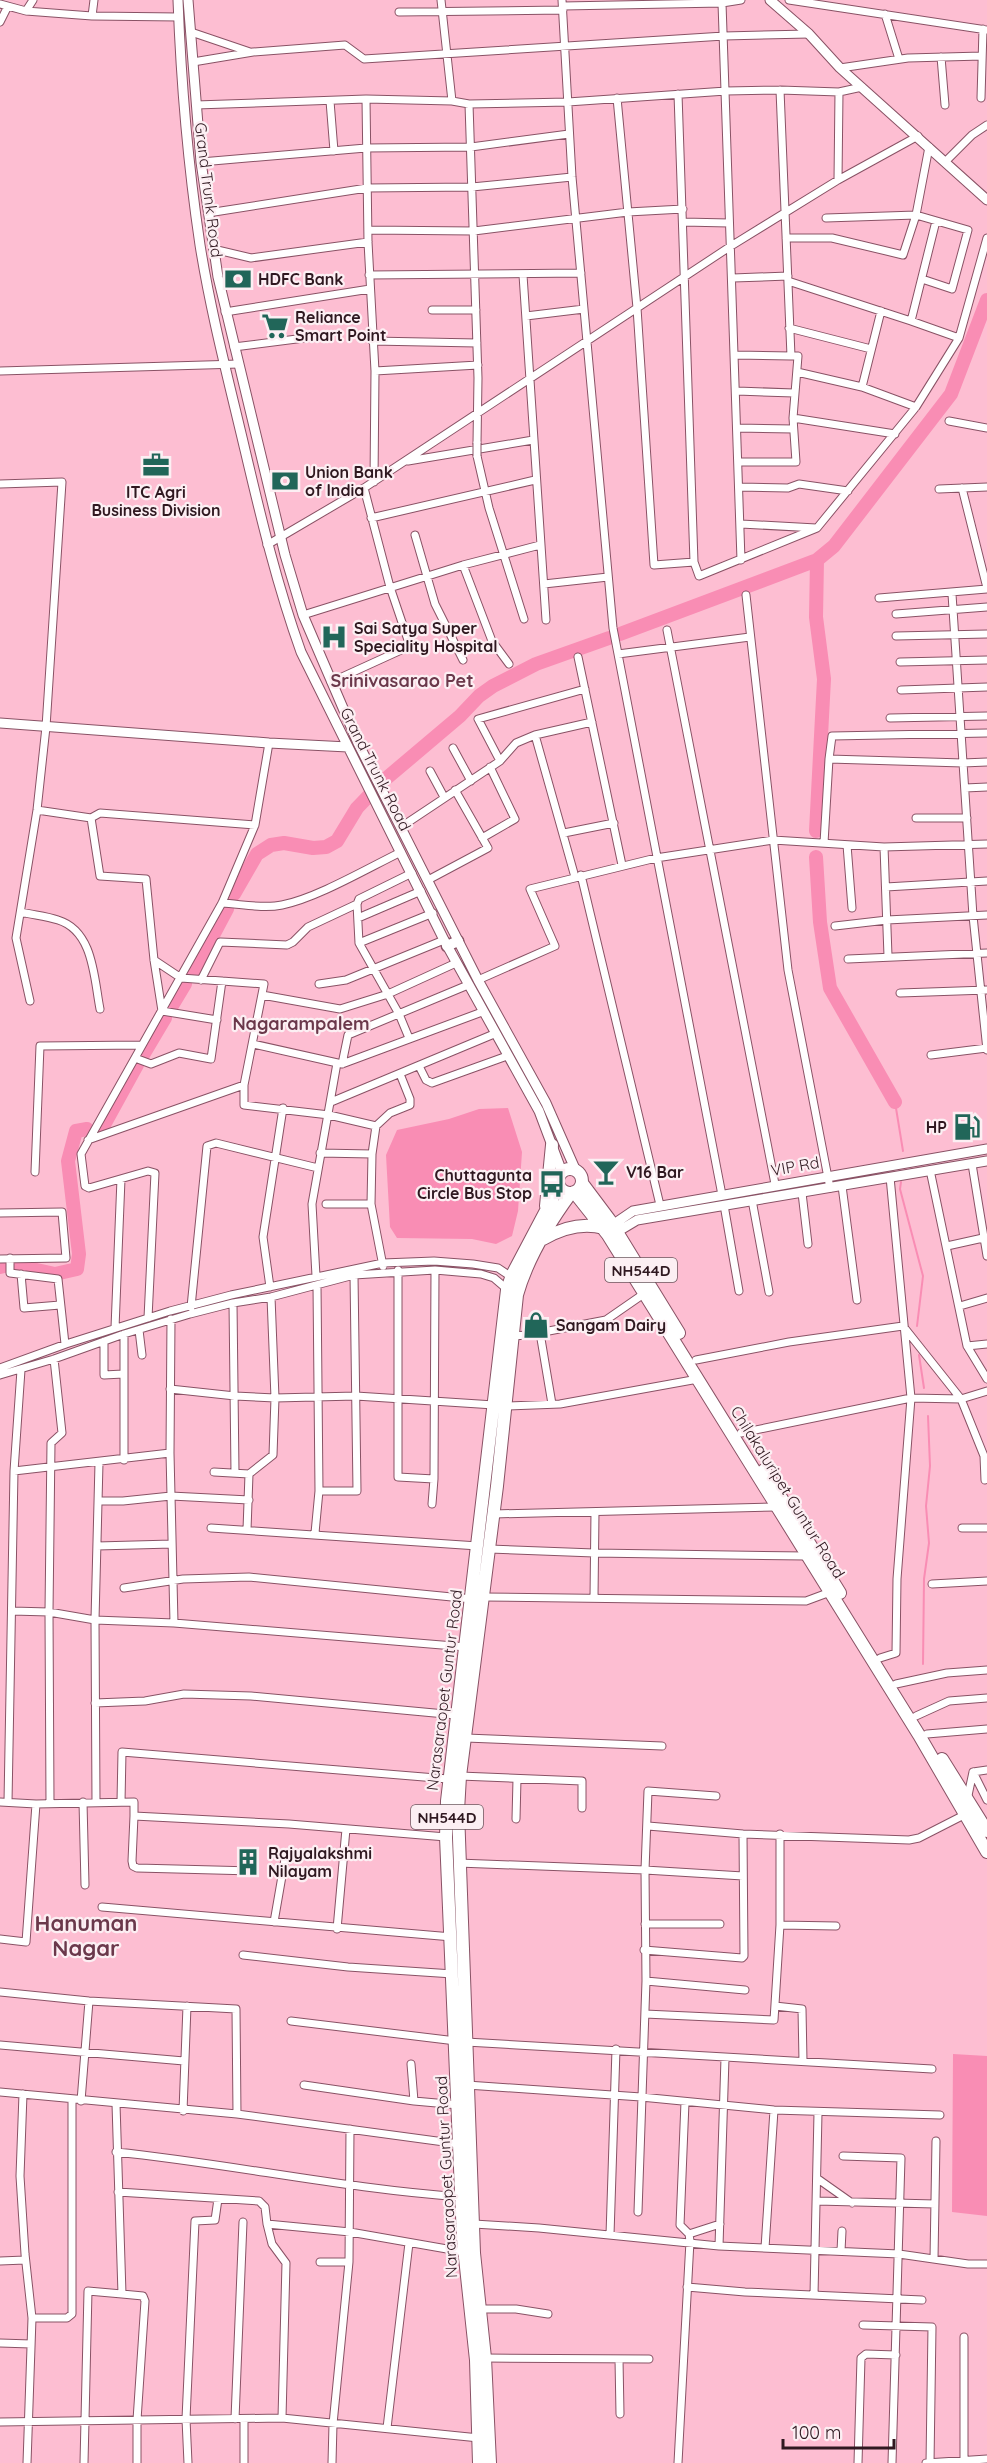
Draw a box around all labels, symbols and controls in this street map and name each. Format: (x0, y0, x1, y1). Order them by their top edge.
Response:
street label: Grand Trunk Road (191, 121, 227, 259)
bank icon: HDFC Bank (223, 264, 253, 294)
place label: HDFC Bank (258, 269, 343, 289)
place label: Reliance Smart Point (295, 307, 387, 345)
supermarket icon: Reliance Smart Point (260, 311, 290, 341)
office icon: ITC Agri Business Division (141, 450, 171, 480)
place label: Union Bank of India (305, 462, 393, 500)
bank icon: Union Bank of India (270, 466, 300, 496)
place label: ITC Agri Business Division (91, 482, 221, 520)
place label: Sai Satya Super Speciality Hospital (354, 618, 498, 656)
hospital icon: Sai Satya Super Speciality Hospital (319, 622, 349, 652)
district label: Srinivasarao Pet (330, 669, 474, 692)
street label: Grand Trunk Road (336, 704, 416, 834)
district label: Nagarampalem (232, 1012, 370, 1035)
fuel station icon: HP (952, 1112, 982, 1142)
place label: HP (926, 1117, 947, 1137)
street label: VIP Rd (769, 1152, 821, 1180)
bar icon: V16 Bar (591, 1157, 621, 1187)
place label: V16 Bar (626, 1162, 684, 1182)
place label: Chuttagunta Circle Bus Stop (417, 1165, 532, 1203)
bus stop icon: Chuttagunta Circle Bus Stop (537, 1169, 567, 1199)
road number: NH544D (605, 1258, 677, 1282)
shop icon: Sangam Dairy (521, 1310, 551, 1340)
place label: Sangam Dairy (556, 1315, 666, 1335)
street label: Chilakaluripet Guntur Road (727, 1402, 849, 1582)
street label: Narasaraopet Guntur Road (422, 1588, 466, 1792)
road number: NH544D (411, 1805, 483, 1829)
place label: Rajyalakshmi Nilayam (268, 1843, 372, 1881)
building icon: Rajyalakshmi Nilayam (233, 1847, 263, 1877)
district label: Hanuman Nagar (35, 1909, 137, 1962)
street label: Narasaraopet Guntur Road (431, 2075, 461, 2279)
scale bar (783, 2412, 894, 2450)
text: 100 m (792, 2421, 841, 2444)

